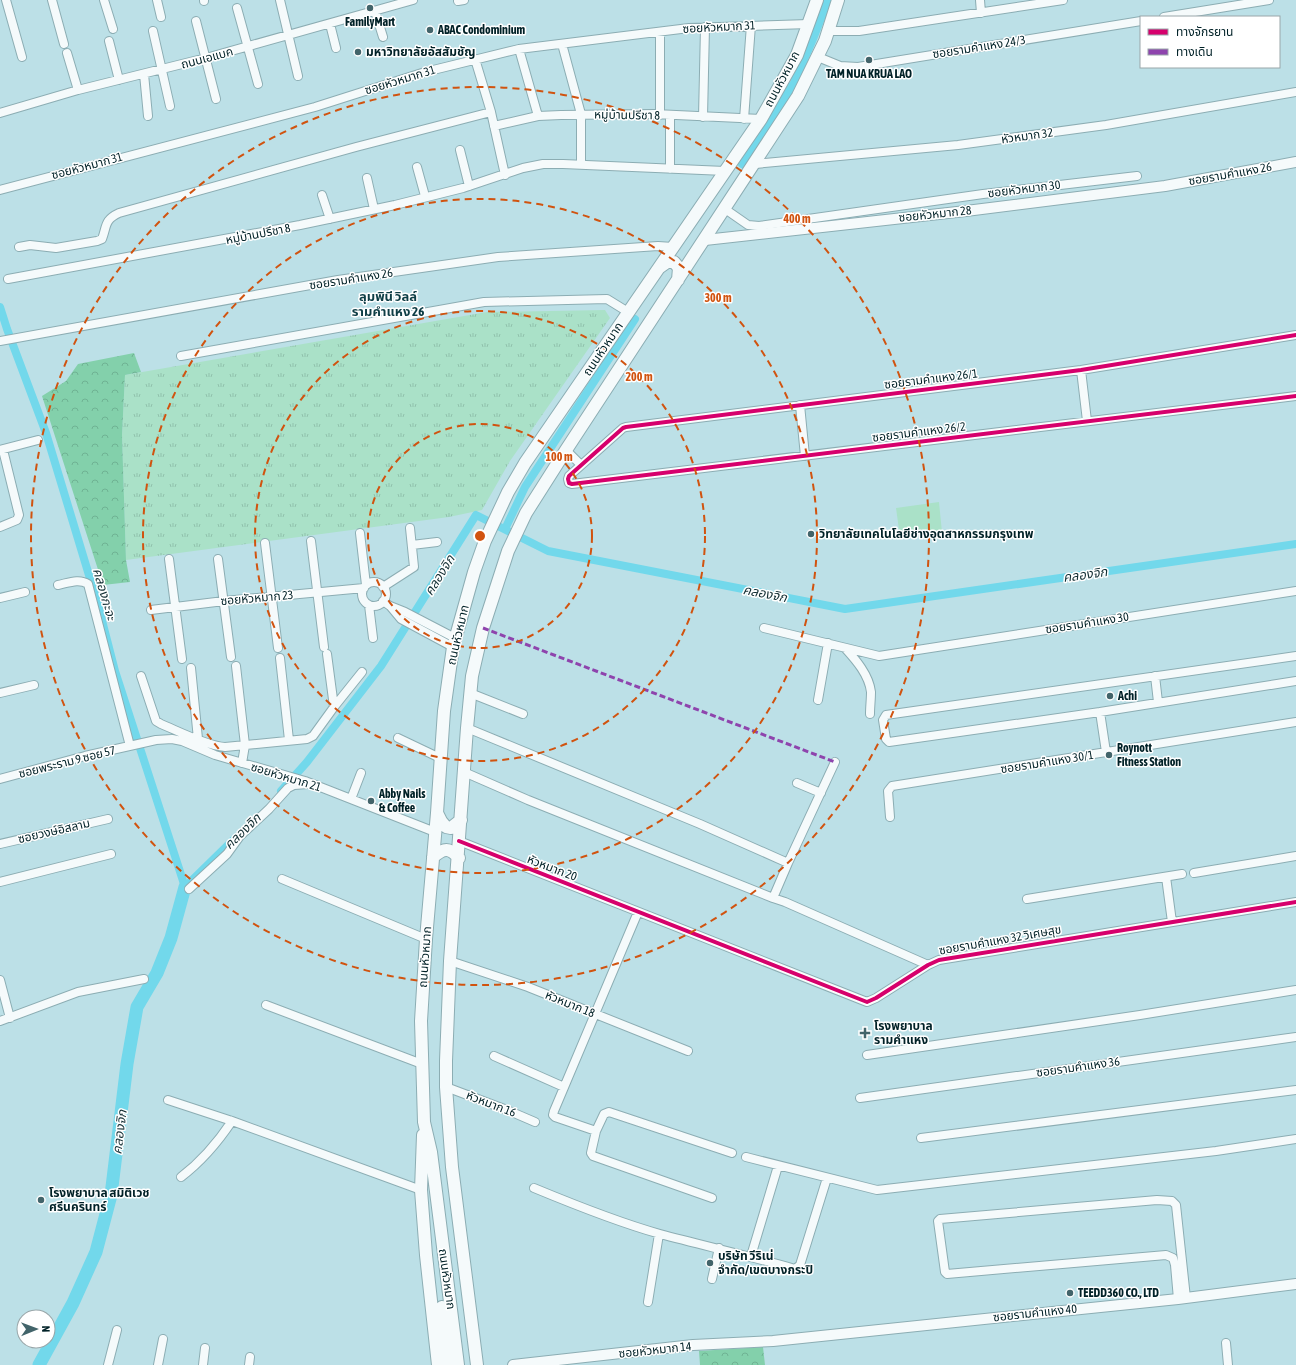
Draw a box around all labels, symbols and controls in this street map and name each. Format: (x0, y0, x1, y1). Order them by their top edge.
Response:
marker: FamilyMart (365, 3, 375, 13)
place label: FamilyMart (345, 15, 396, 29)
legend (1140, 16, 1280, 68)
street label: ซอยหัวหมาก 31 (682, 18, 756, 36)
place label: ABAC Condominium (437, 23, 525, 37)
marker: ABAC Condominium (425, 25, 435, 35)
text: ทางจักรยาน (1176, 25, 1233, 39)
street label: ซอยรามคำแหง 24/3 (932, 33, 1026, 61)
street label: ถนนเอแบค (179, 44, 235, 72)
place label: มหาวิทยาลัยอัสสัมชัญ (366, 45, 475, 59)
text: ทางเดิน (1176, 45, 1213, 59)
marker: มหาวิทยาลัยอัสสัมชัญ (353, 47, 363, 57)
street label: ถนนหัวหมาก (761, 49, 803, 109)
marker: TAM NUA KRUA LAO (864, 55, 874, 65)
street label: ซอยหัวหมาก 31 (363, 63, 437, 97)
place label: TAM NUA KRUA LAO (826, 67, 912, 81)
street label: หมู่บ้านปรีชา 8 (594, 107, 660, 123)
street label: หัวหมาก 32 (1000, 125, 1054, 147)
street label: ซอยหัวหมาก 31 (50, 150, 124, 182)
street label: ซอยรามคำแหง 26 (1187, 160, 1273, 188)
street label: ซอยหัวหมาก 30 (987, 178, 1061, 200)
street label: ซอยหัวหมาก 28 (898, 203, 972, 225)
text: 400 m (782, 212, 811, 226)
street label: หมู่บ้านปรีชา 8 (224, 221, 292, 247)
street label: ซอยรามคำแหง 26 (308, 265, 394, 293)
district label: ลุมพินี วิลล์ รามคำแหง 26 (352, 289, 424, 319)
text: 300 m (704, 291, 732, 305)
street label: ถนนหัวหมาก (580, 320, 626, 378)
street label: ซอยรามคำแหง 26/1 (884, 366, 979, 392)
text: 200 m (625, 370, 653, 384)
street label: ซอยรามคำแหง 26/2 (872, 419, 966, 445)
text: 100 m (545, 450, 573, 464)
place label: วิทยาลัยเทคโนโลยีช่างอุตสาหกรรมกรุงเทพ (818, 527, 1034, 541)
centre of rings (473, 529, 487, 543)
marker: วิทยาลัยเทคโนโลยีช่างอุตสาหกรรมกรุงเทพ (806, 529, 816, 539)
water label: คลองจิก (421, 551, 458, 598)
water label: คลองจิก (1062, 564, 1109, 585)
water label: คลองกะจะ (90, 566, 120, 623)
water label: คลองจิก (742, 582, 789, 605)
street label: ซอยหัวหมาก 23 (220, 588, 294, 608)
street label: ถนนหัวหมาก (444, 604, 472, 666)
street label: ซอยรามคำแหง 30 (1044, 609, 1130, 637)
place label: Achi (1117, 689, 1137, 703)
marker: Achi (1105, 691, 1115, 701)
place label: Roynott Fitness Station (1117, 741, 1181, 769)
street label: ซอยพระราม 9 ซอย 57 (17, 743, 117, 781)
street label: ซอยรามคำแหง 30/1 (1000, 748, 1095, 776)
marker: Roynott Fitness Station (1104, 750, 1114, 760)
street label: ซอยหัวหมาก 21 (249, 760, 323, 794)
place label: Abby Nails & Coffee (378, 787, 426, 815)
marker: Abby Nails & Coffee (366, 796, 376, 806)
water label: คลองจิก (221, 810, 264, 852)
street label: ซอยวงษ์อิสลาม (17, 816, 91, 846)
street label: หัวหมาก 20 (525, 852, 579, 884)
street label: ซอยรามคำแหง 32 วิเศษสุข (938, 922, 1062, 958)
street label: ถนนหัวหมาก (416, 926, 434, 988)
street label: หัวหมาก 18 (543, 988, 597, 1020)
place label: โรงพยาบาล รามคำแหง (874, 1019, 933, 1047)
marker: โรงพยาบาล รามคำแหง (859, 1027, 871, 1039)
street label: ซอยรามคำแหง 36 (1035, 1054, 1121, 1080)
street label: หัวหมาก 16 (464, 1088, 518, 1120)
water label: คลองจิก (109, 1108, 130, 1155)
place label: โรงพยาบาล สมิติเวช ศรีนครินทร์ (49, 1186, 150, 1214)
marker: โรงพยาบาล สมิติเวช ศรีนครินทร์ (36, 1195, 46, 1205)
street label: ถนนหัวหมาก (436, 1248, 458, 1310)
place label: บริษัท วีริเน่ จำกัด/เขตบางกระปิ (718, 1249, 813, 1277)
marker: บริษัท วีริเน่ จำกัด/เขตบางกระปิ (705, 1258, 715, 1268)
place label: TEEDD360 CO., LTD (1078, 1286, 1159, 1300)
marker: TEEDD360 CO., LTD (1065, 1288, 1075, 1298)
street label: ซอยรามคำแหง 40 (992, 1302, 1078, 1324)
north arrow (16, 1309, 56, 1349)
text: N (40, 1325, 52, 1332)
street label: ซอยหัวหมาก 14 (618, 1339, 692, 1361)

